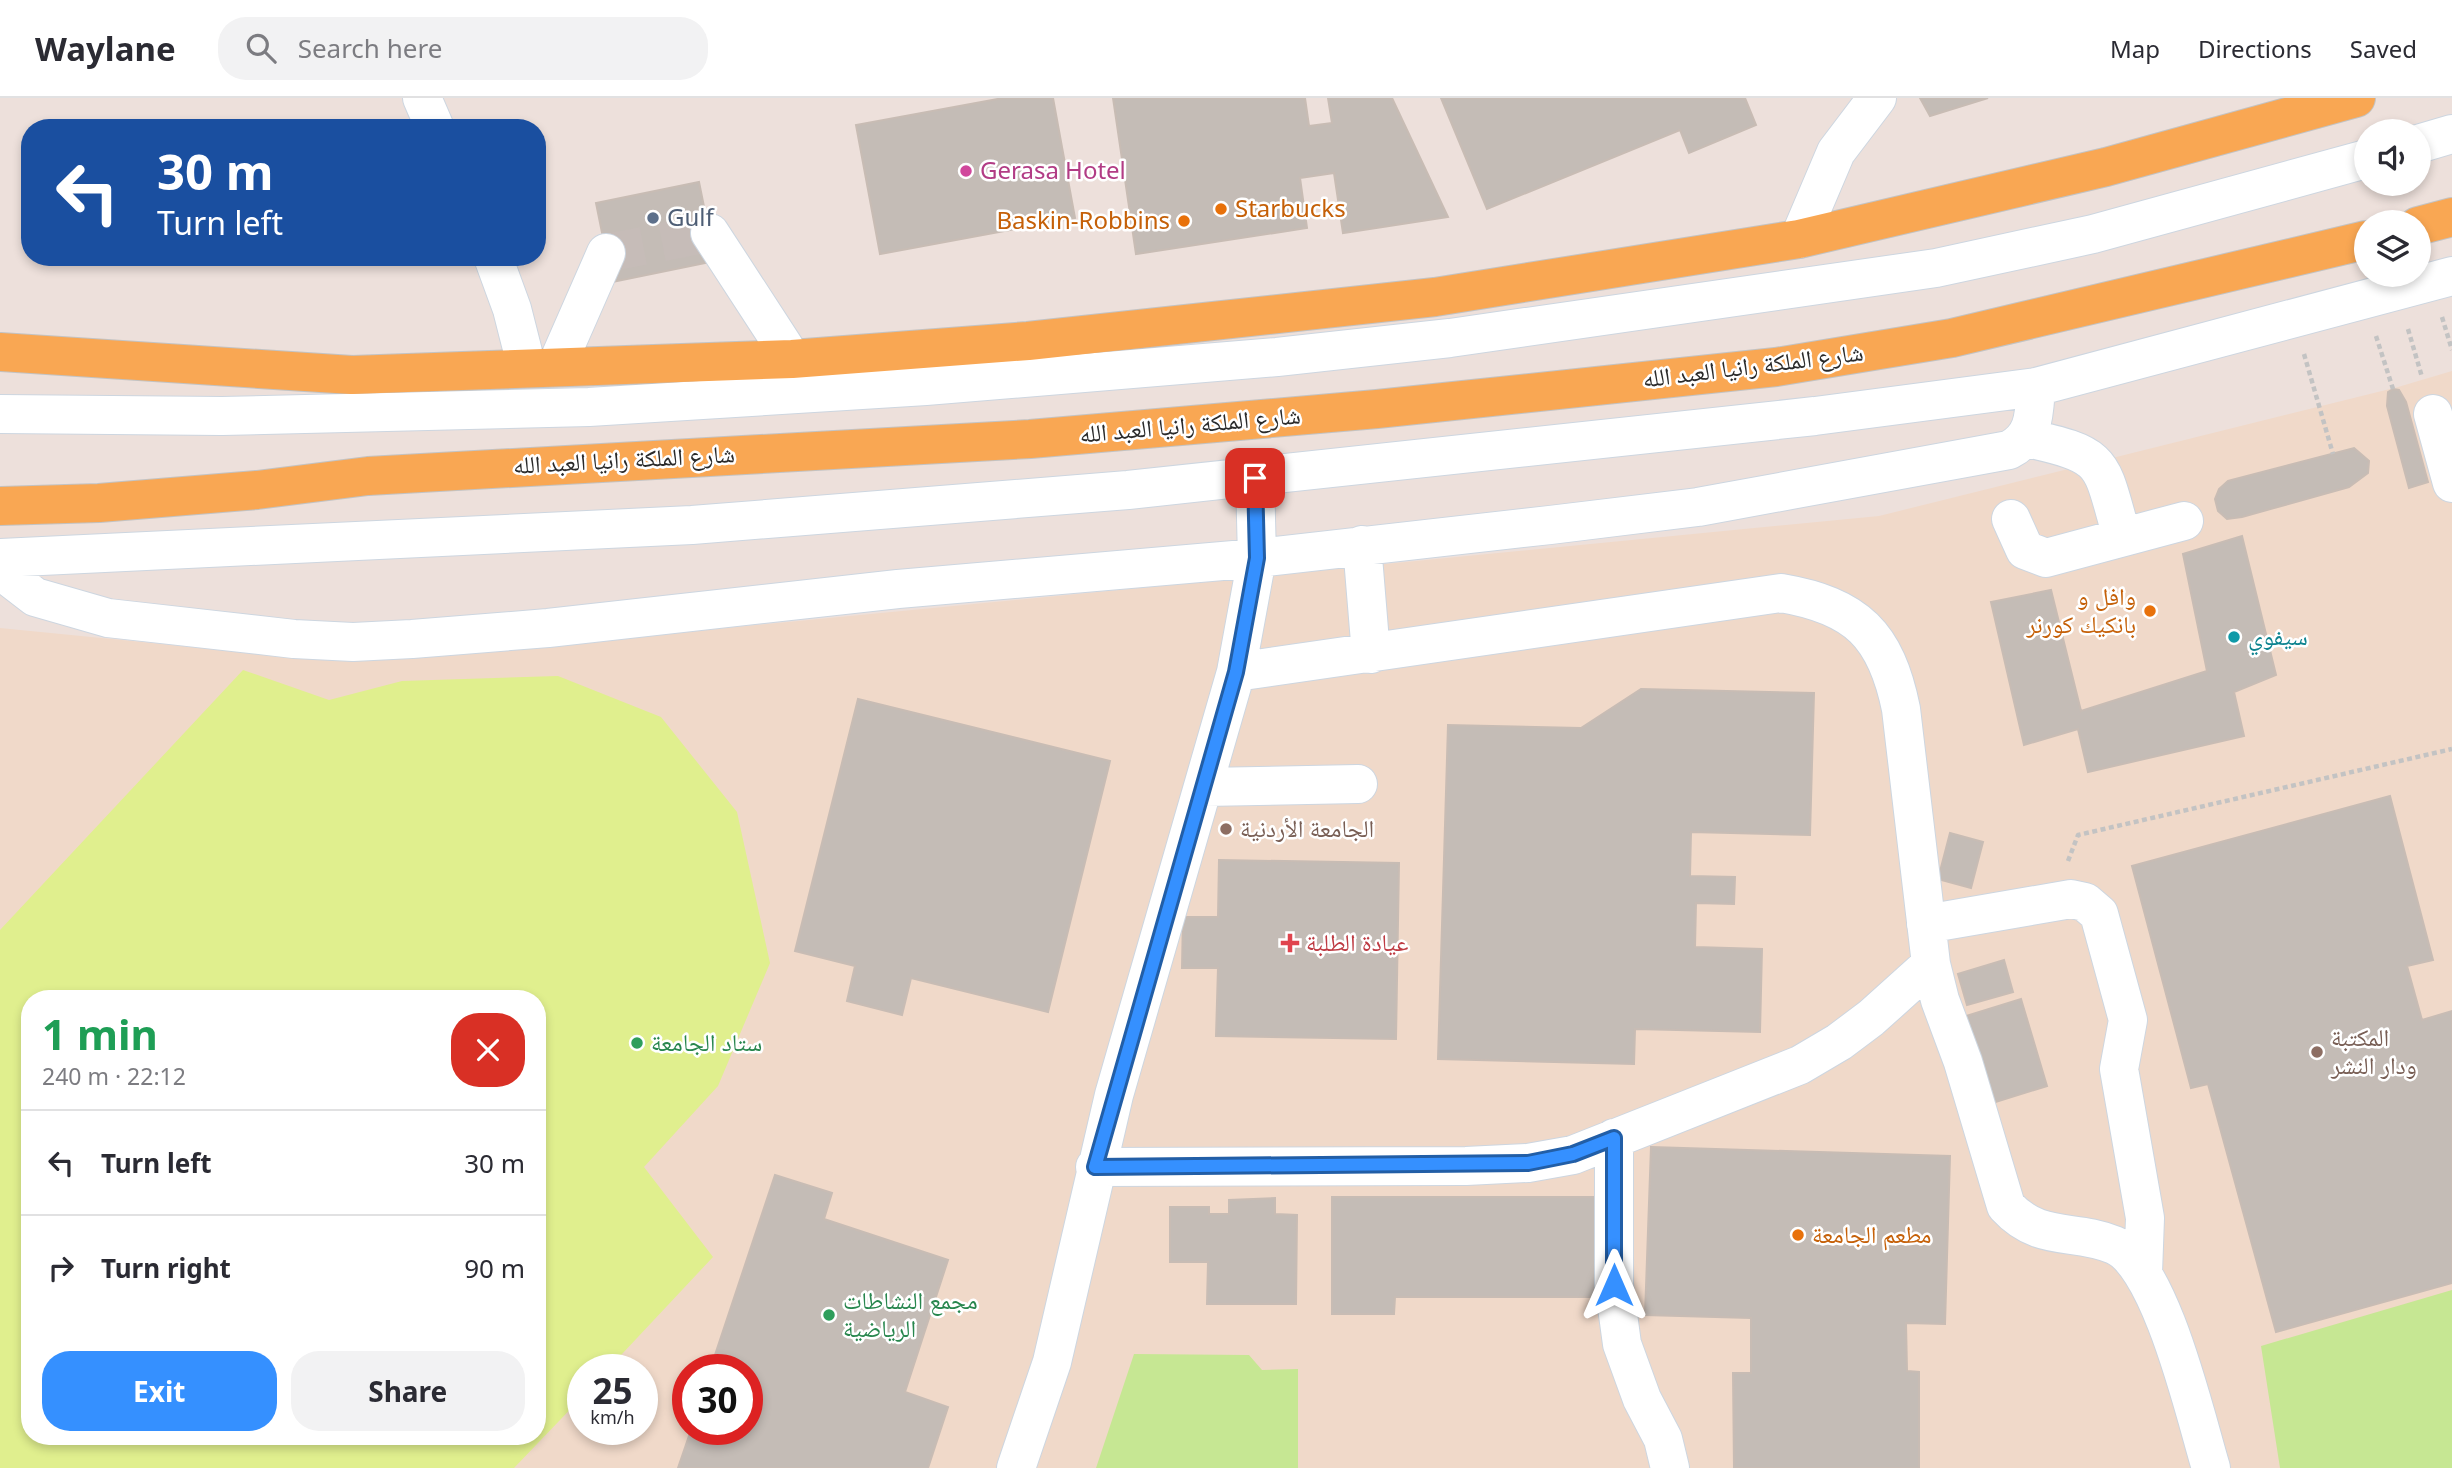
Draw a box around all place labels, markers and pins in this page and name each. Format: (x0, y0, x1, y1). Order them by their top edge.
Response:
place label: Gerasa Hotel (980, 153, 1126, 186)
marker: Gerasa Hotel (958, 163, 974, 179)
place label: Starbucks (1235, 191, 1346, 224)
place label: Gulf (667, 200, 715, 233)
marker: Starbucks (1213, 201, 1229, 217)
place label: Baskin-Robbins (996, 203, 1170, 236)
marker: Gulf (645, 210, 661, 226)
marker: Baskin-Robbins (1176, 213, 1192, 229)
pin (1225, 448, 1285, 508)
place label: وافل و بانكيك كورنر (2025, 579, 2136, 640)
marker: وافل و بانكيك كورنر (2142, 603, 2158, 619)
place label: سيفوي (2248, 619, 2308, 656)
marker: سيفوي (2226, 629, 2242, 645)
place label: الجامعة الأردنية (1240, 811, 1374, 844)
marker: الجامعة الأردنية (1218, 821, 1234, 837)
place label: عيادة الطلبة (1306, 925, 1408, 958)
marker: عيادة الطلبة (1280, 933, 1300, 953)
place label: المكتبة ودار النشر (2330, 1020, 2417, 1081)
place label: ستاد الجامعة (651, 1025, 762, 1058)
marker: ستاد الجامعة (629, 1035, 645, 1051)
marker: المكتبة ودار النشر (2309, 1044, 2325, 1060)
place label: مطعم الجامعة (1812, 1217, 1931, 1251)
marker: مطعم الجامعة (1790, 1227, 1806, 1243)
place label: مجمع النشاطات الرياضية (843, 1283, 978, 1344)
marker: مجمع النشاطات الرياضية (821, 1307, 837, 1323)

